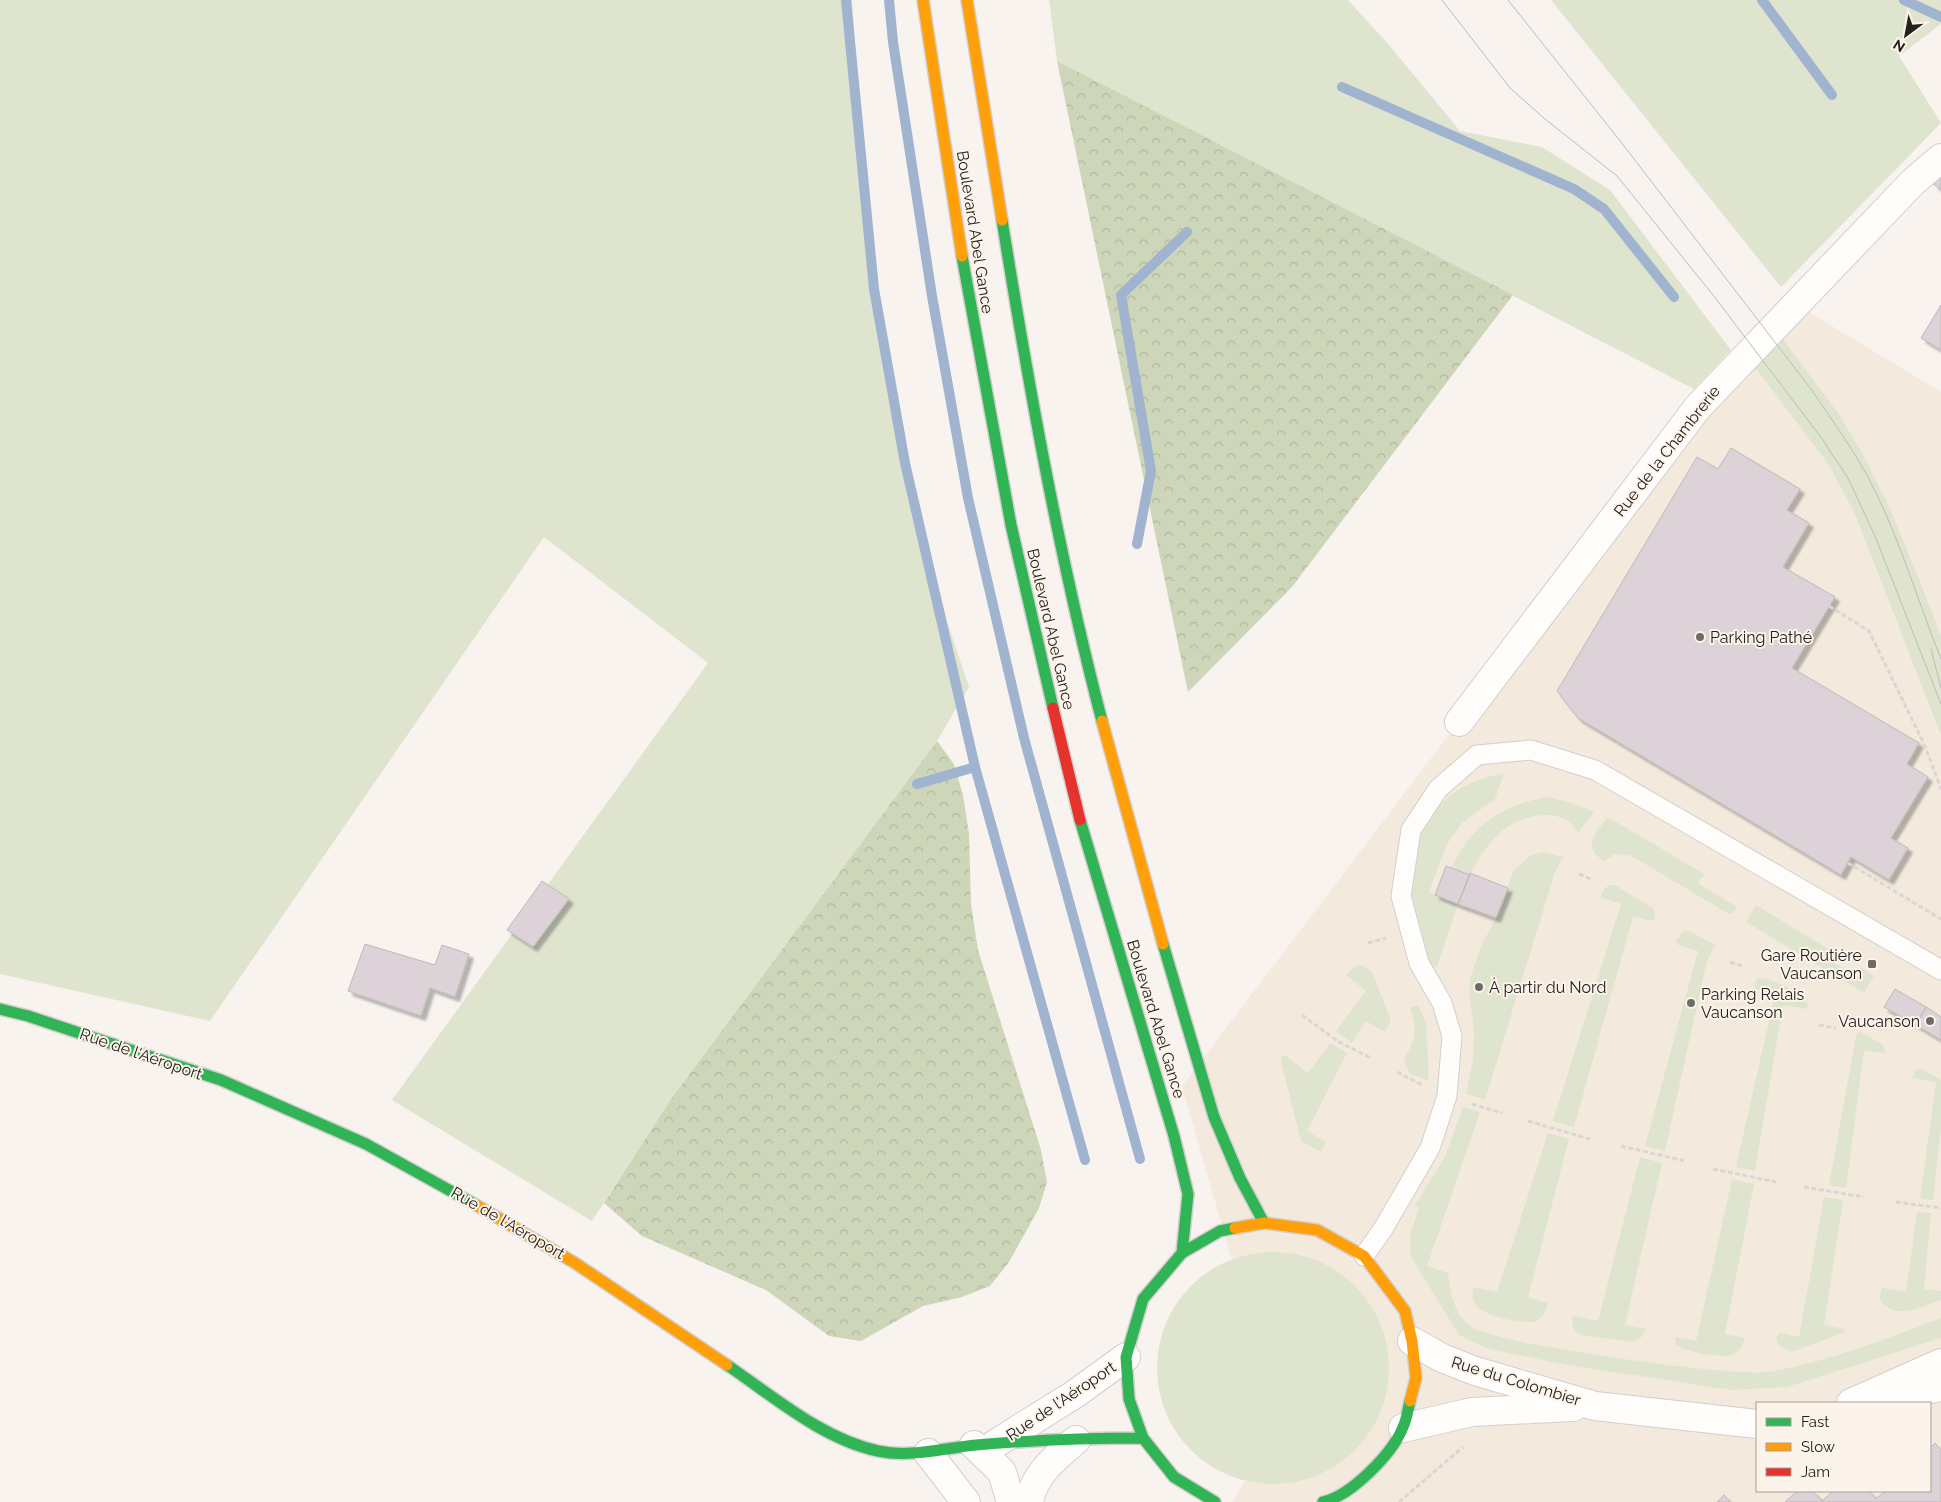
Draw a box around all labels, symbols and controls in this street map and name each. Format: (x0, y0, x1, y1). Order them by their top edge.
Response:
north arrow (1881, 10, 1931, 60)
text: N (1890, 36, 1908, 56)
street label: Boulevard Abel Gance (953, 149, 997, 315)
street label: Rue de la Chambrerie (1610, 382, 1724, 520)
street label: Boulevard Abel Gance (1023, 547, 1079, 711)
place label: Parking Pathé (1710, 628, 1812, 647)
marker: Parking Pathé (1694, 631, 1706, 643)
street label: Boulevard Abel Gance (1123, 937, 1189, 1101)
place label: Gare Routière Vaucanson (1761, 946, 1862, 983)
marker: Gare Routière Vaucanson (1866, 958, 1878, 970)
place label: À partir du Nord (1489, 977, 1606, 997)
marker: À partir du Nord (1473, 981, 1485, 993)
place label: Parking Relais Vaucanson (1701, 985, 1805, 1022)
marker: Parking Relais Vaucanson (1685, 997, 1697, 1009)
place label: Vaucanson (1838, 1012, 1920, 1031)
marker: Vaucanson (1924, 1015, 1936, 1027)
street label: Rue de l'Aéroport (77, 1024, 205, 1084)
street label: Rue de l'Aéroport (448, 1183, 569, 1264)
street label: Rue du Colombier (1449, 1352, 1583, 1410)
street label: Rue de l'Aéroport (1003, 1357, 1120, 1445)
legend (1756, 1402, 1931, 1492)
text: Fast (1801, 1413, 1829, 1431)
text: Slow (1801, 1438, 1835, 1456)
text: Jam (1801, 1463, 1830, 1481)

